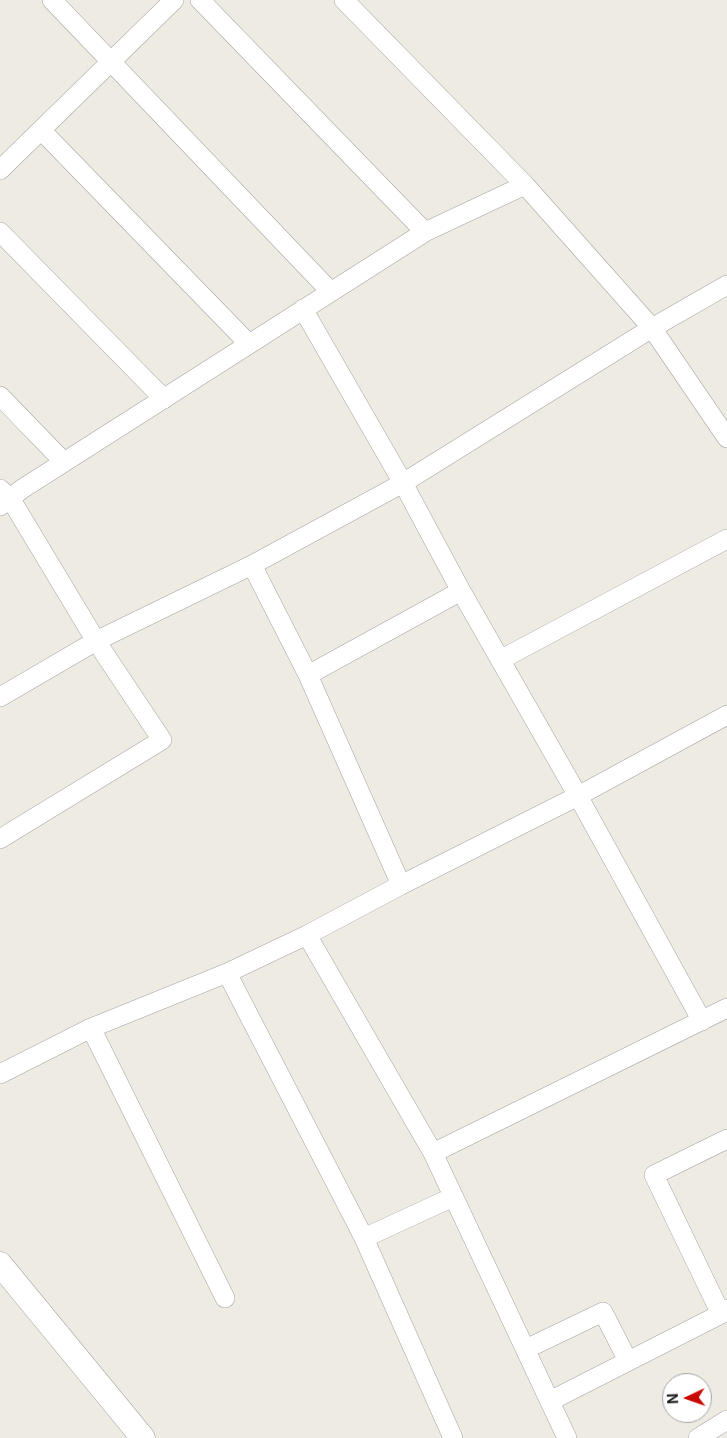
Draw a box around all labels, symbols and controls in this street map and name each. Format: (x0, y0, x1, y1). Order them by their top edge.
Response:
north arrow (662, 1373, 712, 1423)
text: N (664, 1393, 681, 1405)

